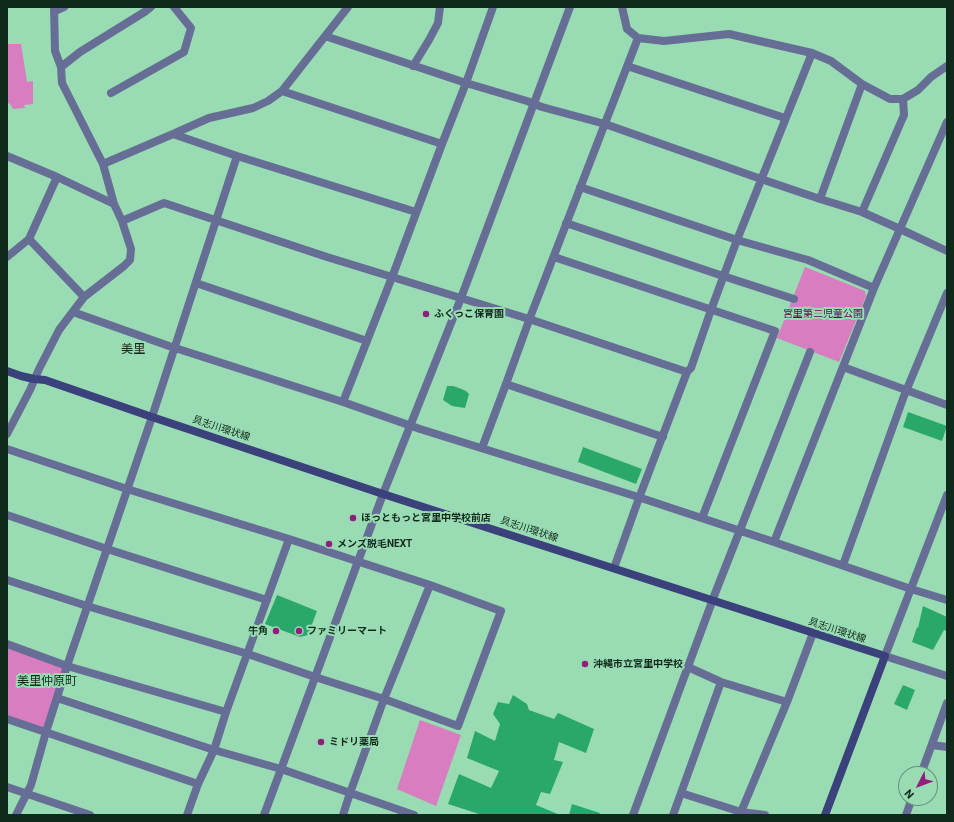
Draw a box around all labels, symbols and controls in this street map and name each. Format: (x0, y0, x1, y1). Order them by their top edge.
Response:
place label: ふくっこ保育園 (434, 308, 504, 320)
park label: 宮里第二児童公園 (783, 308, 863, 320)
marker: ふくっこ保育園 (421, 309, 431, 319)
district label: 美里 (121, 343, 145, 357)
street label: 具志川環状線 (191, 414, 251, 444)
place label: ほっともっと宮里中学校前店 (361, 512, 491, 524)
marker: ほっともっと宮里中学校前店 (348, 513, 358, 523)
street label: 具志川環状線 (499, 515, 559, 545)
place label: メンズ脱毛NEXT (337, 538, 412, 550)
marker: メンズ脱毛NEXT (324, 539, 334, 549)
street label: 具志川環状線 (807, 616, 867, 646)
place label: 牛角 (248, 625, 268, 637)
place label: ファミリーマート (307, 625, 387, 637)
marker: 牛角 (271, 626, 281, 636)
marker: ファミリーマート (294, 626, 304, 636)
place label: 沖縄市立宮里中学校 (593, 658, 683, 670)
marker: 沖縄市立宮里中学校 (580, 659, 590, 669)
district label: 美里仲原町 (17, 675, 77, 689)
place label: ミドリ薬局 (329, 736, 379, 748)
marker: ミドリ薬局 (316, 737, 326, 747)
north arrow (898, 766, 938, 806)
text: N (902, 786, 917, 801)

